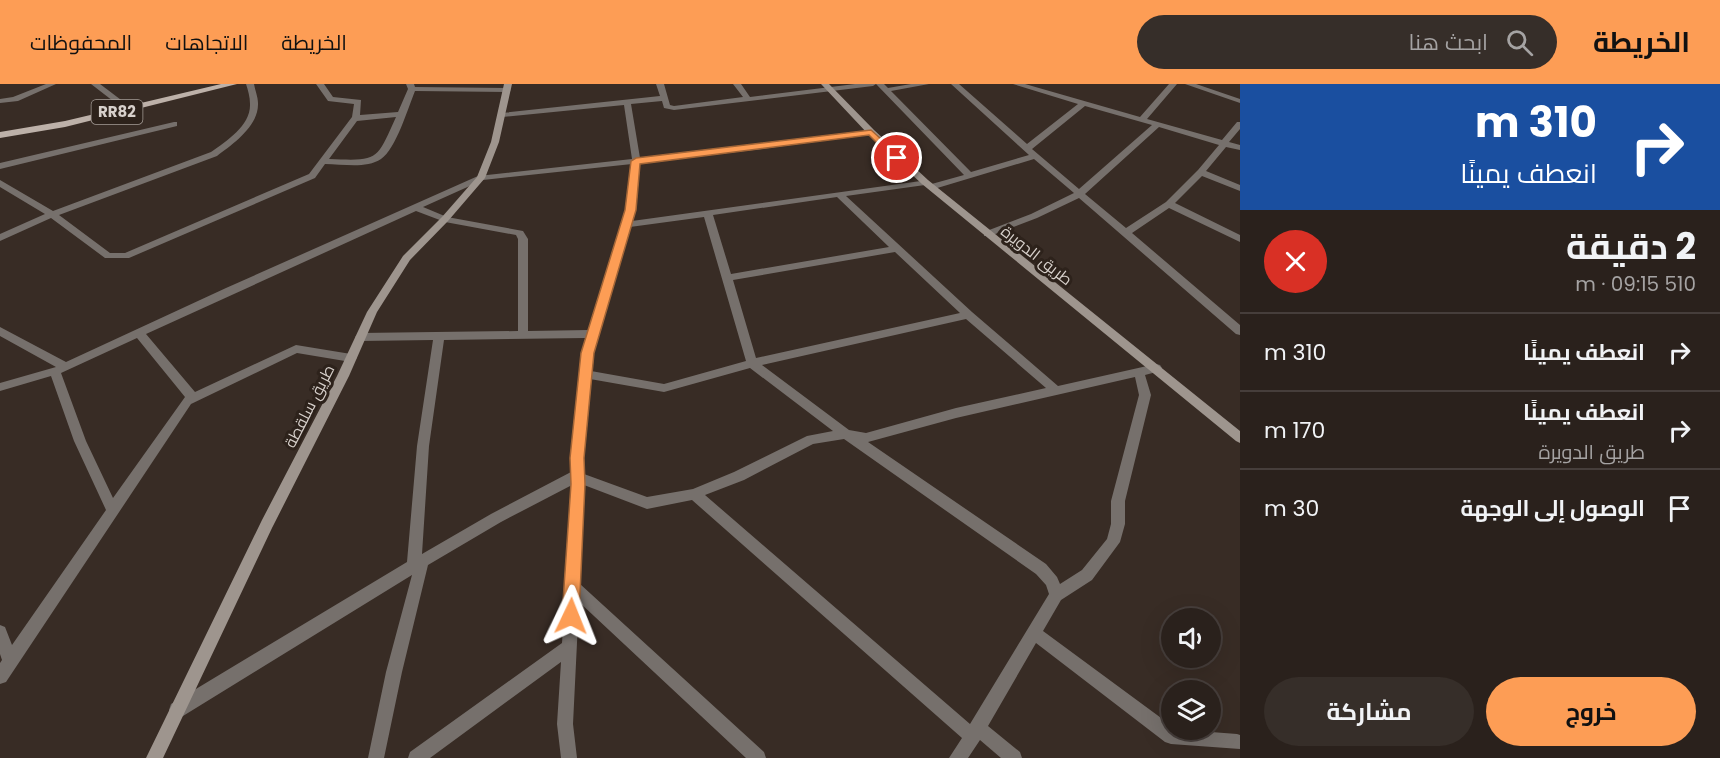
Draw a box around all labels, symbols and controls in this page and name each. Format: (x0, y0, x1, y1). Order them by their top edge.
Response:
search box (1137, 15, 1557, 69)
text: الخريطة (1593, 23, 1690, 62)
icon: search (1503, 26, 1536, 59)
text: ابحث هنا (1409, 27, 1488, 58)
text: المحفوظات (30, 28, 132, 57)
text: الاتجاهات (165, 28, 248, 57)
text: الخريطة (281, 28, 347, 57)
text: 310 m (1475, 93, 1597, 152)
road number: RR82 (92, 100, 142, 124)
icon: right (1618, 108, 1696, 186)
pin (871, 132, 922, 183)
icon: arrive (880, 141, 913, 174)
text: انعطف يمينًا (1460, 155, 1597, 192)
street label: طريق الدويرة (996, 220, 1077, 291)
text: 2 دقيقة (1566, 221, 1696, 272)
button: close (1264, 230, 1327, 293)
text: 510 m · 09:15 (1575, 270, 1696, 298)
icon: right (1663, 336, 1696, 369)
text: 310 m (1264, 337, 1326, 368)
text: انعطف يمينًا (1523, 337, 1645, 368)
street label: طريق سلقطة (279, 361, 340, 452)
text: انعطف يمينًا (1523, 397, 1645, 428)
icon: right (1663, 414, 1696, 447)
text: 170 m (1264, 415, 1325, 446)
text: طريق الدويرة (1538, 438, 1645, 466)
icon: arrive (1663, 492, 1696, 525)
text: 30 m (1264, 493, 1319, 524)
text: الوصول إلى الوجهة (1460, 493, 1645, 524)
position arrow (539, 584, 603, 648)
map controls (1161, 608, 1221, 740)
button: sound (1161, 608, 1221, 668)
button: مشاركة (1264, 677, 1474, 746)
button: خروج (1486, 677, 1696, 746)
button: layers (1161, 680, 1221, 740)

